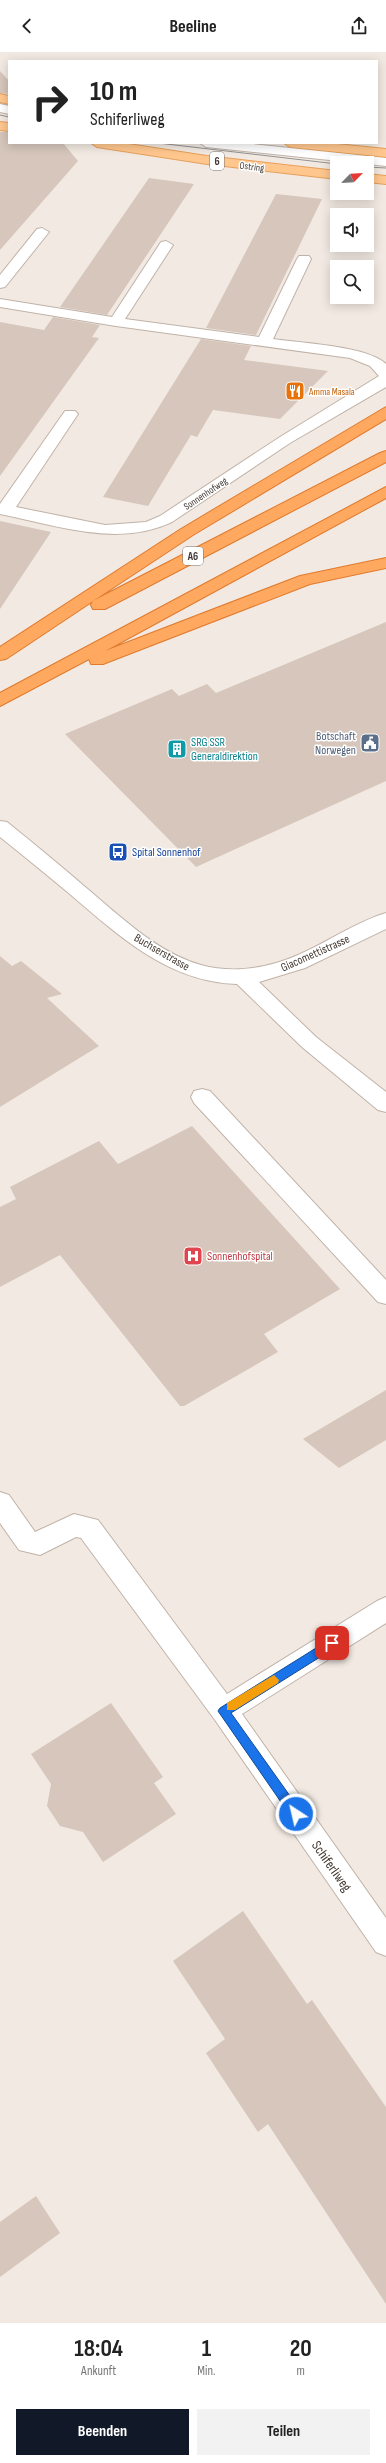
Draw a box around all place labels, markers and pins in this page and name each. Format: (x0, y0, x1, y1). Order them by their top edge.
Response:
restaurant icon: Amma Masala (284, 380, 306, 402)
place label: Amma Masala (308, 386, 355, 398)
place label: Botschaft Norwegen (315, 729, 356, 758)
public building icon: Botschaft Norwegen (359, 732, 381, 754)
place label: SRG SSR Generaldirektion (191, 735, 258, 764)
building icon: SRG SSR Generaldirektion (166, 738, 188, 760)
bus stop icon: Spital Sonnenhof (107, 841, 129, 863)
place label: Spital Sonnenhof (132, 845, 201, 860)
hospital icon: Sonnenhofspital (182, 1245, 204, 1267)
place label: Sonnenhofspital (207, 1249, 273, 1264)
pin (315, 1626, 349, 1660)

